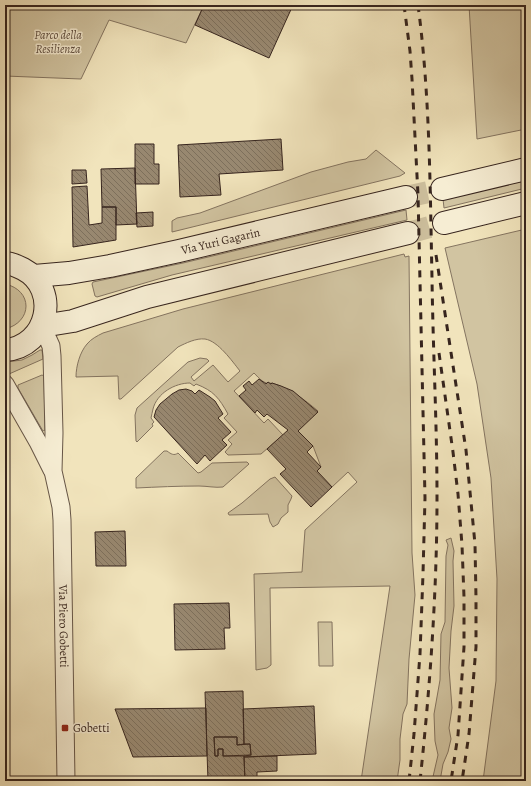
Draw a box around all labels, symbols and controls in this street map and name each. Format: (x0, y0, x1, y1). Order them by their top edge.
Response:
park label: Parco della Resilienza (34, 27, 82, 57)
street label: Via Yuri Gagarin (178, 224, 262, 258)
street label: Via Piero Gobetti (55, 583, 72, 668)
place label: Gobetti (73, 720, 110, 736)
marker: Gobetti (60, 723, 70, 733)

